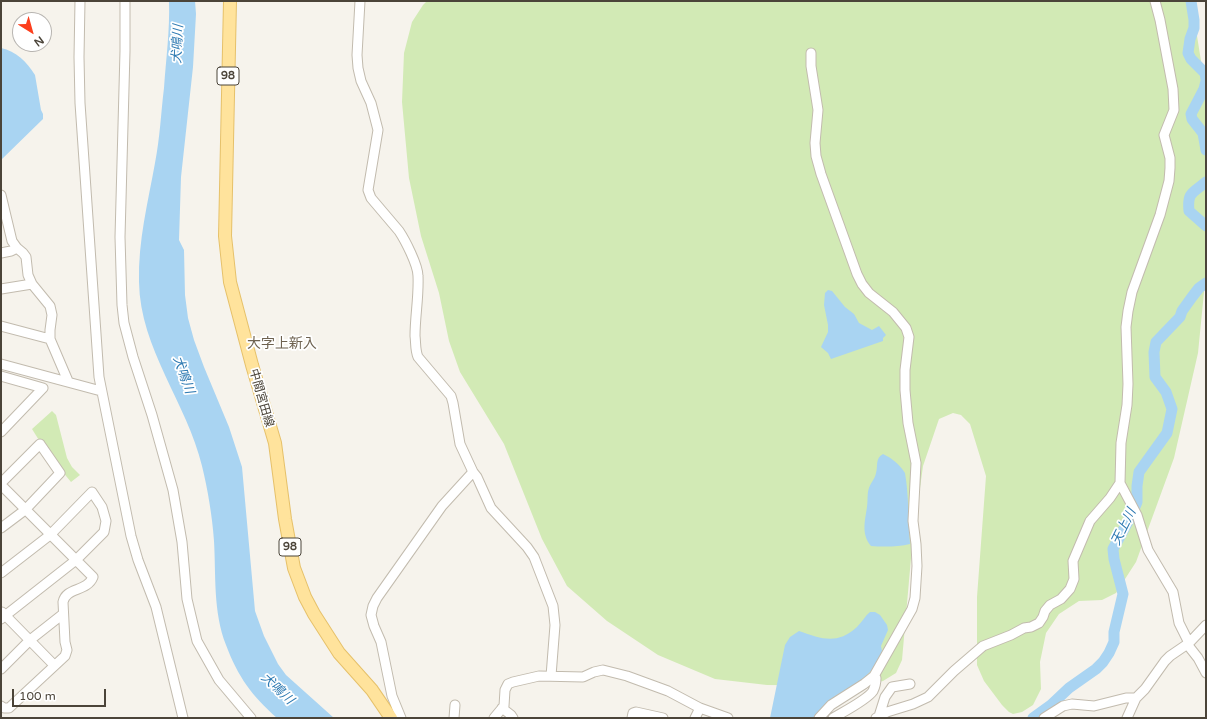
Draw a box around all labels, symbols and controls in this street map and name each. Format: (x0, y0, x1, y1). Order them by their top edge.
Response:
north arrow (12, 12, 52, 52)
water label: 犬鳴川 (169, 24, 187, 64)
text: N (31, 33, 46, 49)
road number: 98 (217, 67, 239, 85)
district label: 大字上新入 (247, 336, 317, 352)
water label: 犬鳴川 (169, 354, 197, 396)
street label: 中間宮田線 (246, 367, 276, 429)
water label: 天上川 (1108, 506, 1140, 548)
road number: 98 (279, 538, 301, 556)
water label: 犬鳴川 (257, 670, 297, 708)
scale bar (14, 681, 108, 707)
text: 100 m (19, 689, 56, 703)

